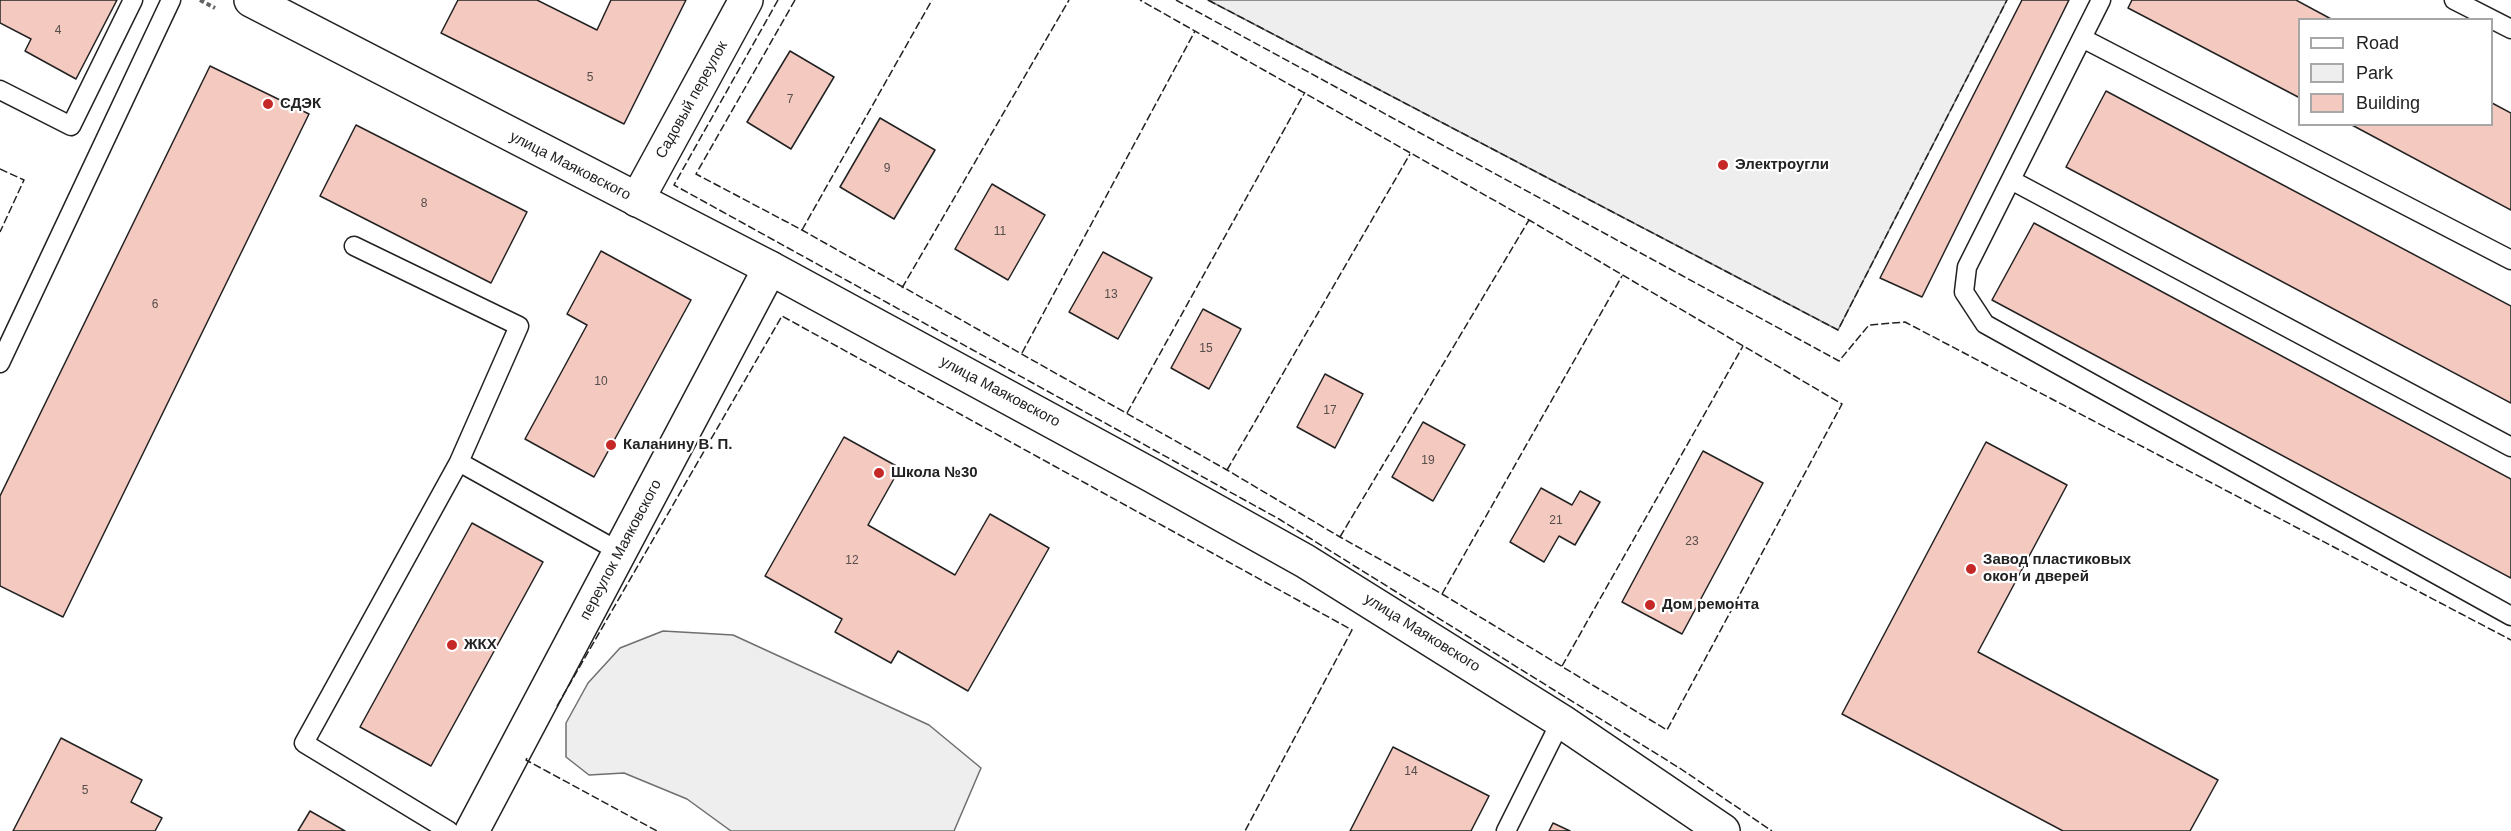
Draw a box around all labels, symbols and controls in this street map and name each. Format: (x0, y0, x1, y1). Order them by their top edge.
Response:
legend (2298, 18, 2493, 126)
house number: 4 (55, 24, 61, 38)
text: Road (2356, 33, 2399, 53)
street label: Садовый переулок (652, 38, 732, 162)
text: Park (2356, 63, 2393, 83)
house number: 5 (587, 71, 593, 85)
house number: 7 (787, 93, 793, 107)
text: Building (2356, 93, 2420, 113)
place label: СДЭК (280, 95, 321, 113)
marker: СДЭК (261, 97, 275, 111)
street label: улица Маяковского (506, 128, 634, 204)
place label: Электроугли (1735, 156, 1829, 174)
marker: Электроугли (1716, 158, 1730, 172)
house number: 9 (884, 162, 890, 176)
house number: 8 (421, 197, 427, 211)
house number: 11 (994, 225, 1006, 239)
house number: 13 (1104, 288, 1118, 302)
house number: 6 (152, 298, 158, 312)
house number: 15 (1199, 342, 1213, 356)
street label: улица Маяковского (937, 353, 1063, 431)
house number: 10 (594, 375, 608, 389)
house number: 17 (1323, 404, 1337, 418)
place label: Каланину В. П. (623, 436, 733, 454)
marker: Каланину В. П. (604, 438, 618, 452)
house number: 19 (1421, 454, 1435, 468)
place label: Школа №30 (891, 464, 978, 482)
marker: Школа №30 (872, 466, 886, 480)
street label: переулок Маяковского (576, 477, 666, 623)
house number: 21 (1549, 514, 1563, 528)
house number: 23 (1685, 535, 1699, 549)
place label: Завод пластиковых окон и дверей (1983, 551, 2131, 586)
house number: 12 (845, 554, 859, 568)
marker: Завод пластиковых окон и дверей (1964, 562, 1978, 576)
street label: улица Маяковского (1361, 590, 1483, 676)
place label: Дом ремонта (1662, 596, 1759, 614)
marker: Дом ремонта (1643, 598, 1657, 612)
place label: ЖКХ (464, 636, 497, 654)
marker: ЖКХ (445, 638, 459, 652)
house number: 14 (1404, 765, 1418, 779)
house number: 5 (82, 784, 88, 798)

